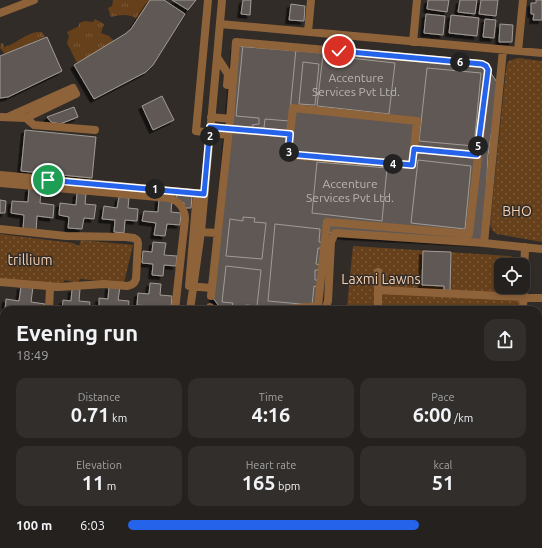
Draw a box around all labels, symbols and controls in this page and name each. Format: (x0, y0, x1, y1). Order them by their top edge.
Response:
pin (322, 34, 356, 68)
icon: check (328, 40, 350, 62)
pin: 6 (450, 52, 470, 72)
text: 6 (457, 56, 463, 68)
house number: Accenture Services Pvt Ltd. (312, 71, 400, 98)
pin: 2 (200, 126, 220, 146)
text: 2 (207, 130, 213, 142)
pin: 5 (468, 136, 488, 156)
text: 5 (475, 140, 481, 152)
pin: 3 (279, 142, 299, 162)
text: 3 (286, 146, 292, 158)
pin: 4 (383, 154, 403, 174)
text: 4 (390, 158, 396, 170)
pin (31, 163, 65, 197)
icon: arrive (37, 169, 59, 191)
house number: Accenture Services Pvt Ltd. (306, 177, 394, 204)
pin: 1 (145, 179, 165, 199)
text: 1 (152, 183, 158, 195)
park label: BHO (502, 203, 532, 219)
park label: trillium (7, 252, 53, 268)
map controls (494, 258, 530, 294)
button: locate (494, 258, 530, 294)
park label: Laxmi Lawns (341, 271, 421, 287)
button: share (484, 319, 526, 361)
text: Evening run (16, 320, 138, 345)
text: 18:49 (16, 348, 49, 362)
text: Distance (78, 391, 120, 403)
text: Time (259, 391, 283, 403)
text: Pace (431, 391, 455, 403)
text: 0.71 (71, 403, 110, 426)
text: 4:16 (252, 403, 290, 426)
text: 6:00 (413, 403, 452, 426)
text: km (110, 412, 127, 424)
text: /km (452, 412, 473, 424)
text: Elevation (76, 459, 122, 471)
text: Heart rate (246, 459, 296, 471)
text: kcal (434, 459, 453, 471)
text: 11 (82, 471, 104, 494)
text: 165 (242, 471, 275, 494)
text: 51 (432, 471, 454, 494)
text: m (104, 480, 116, 492)
text: bpm (275, 480, 300, 492)
text: 100 m (16, 518, 52, 532)
text: 6:03 (80, 518, 105, 532)

